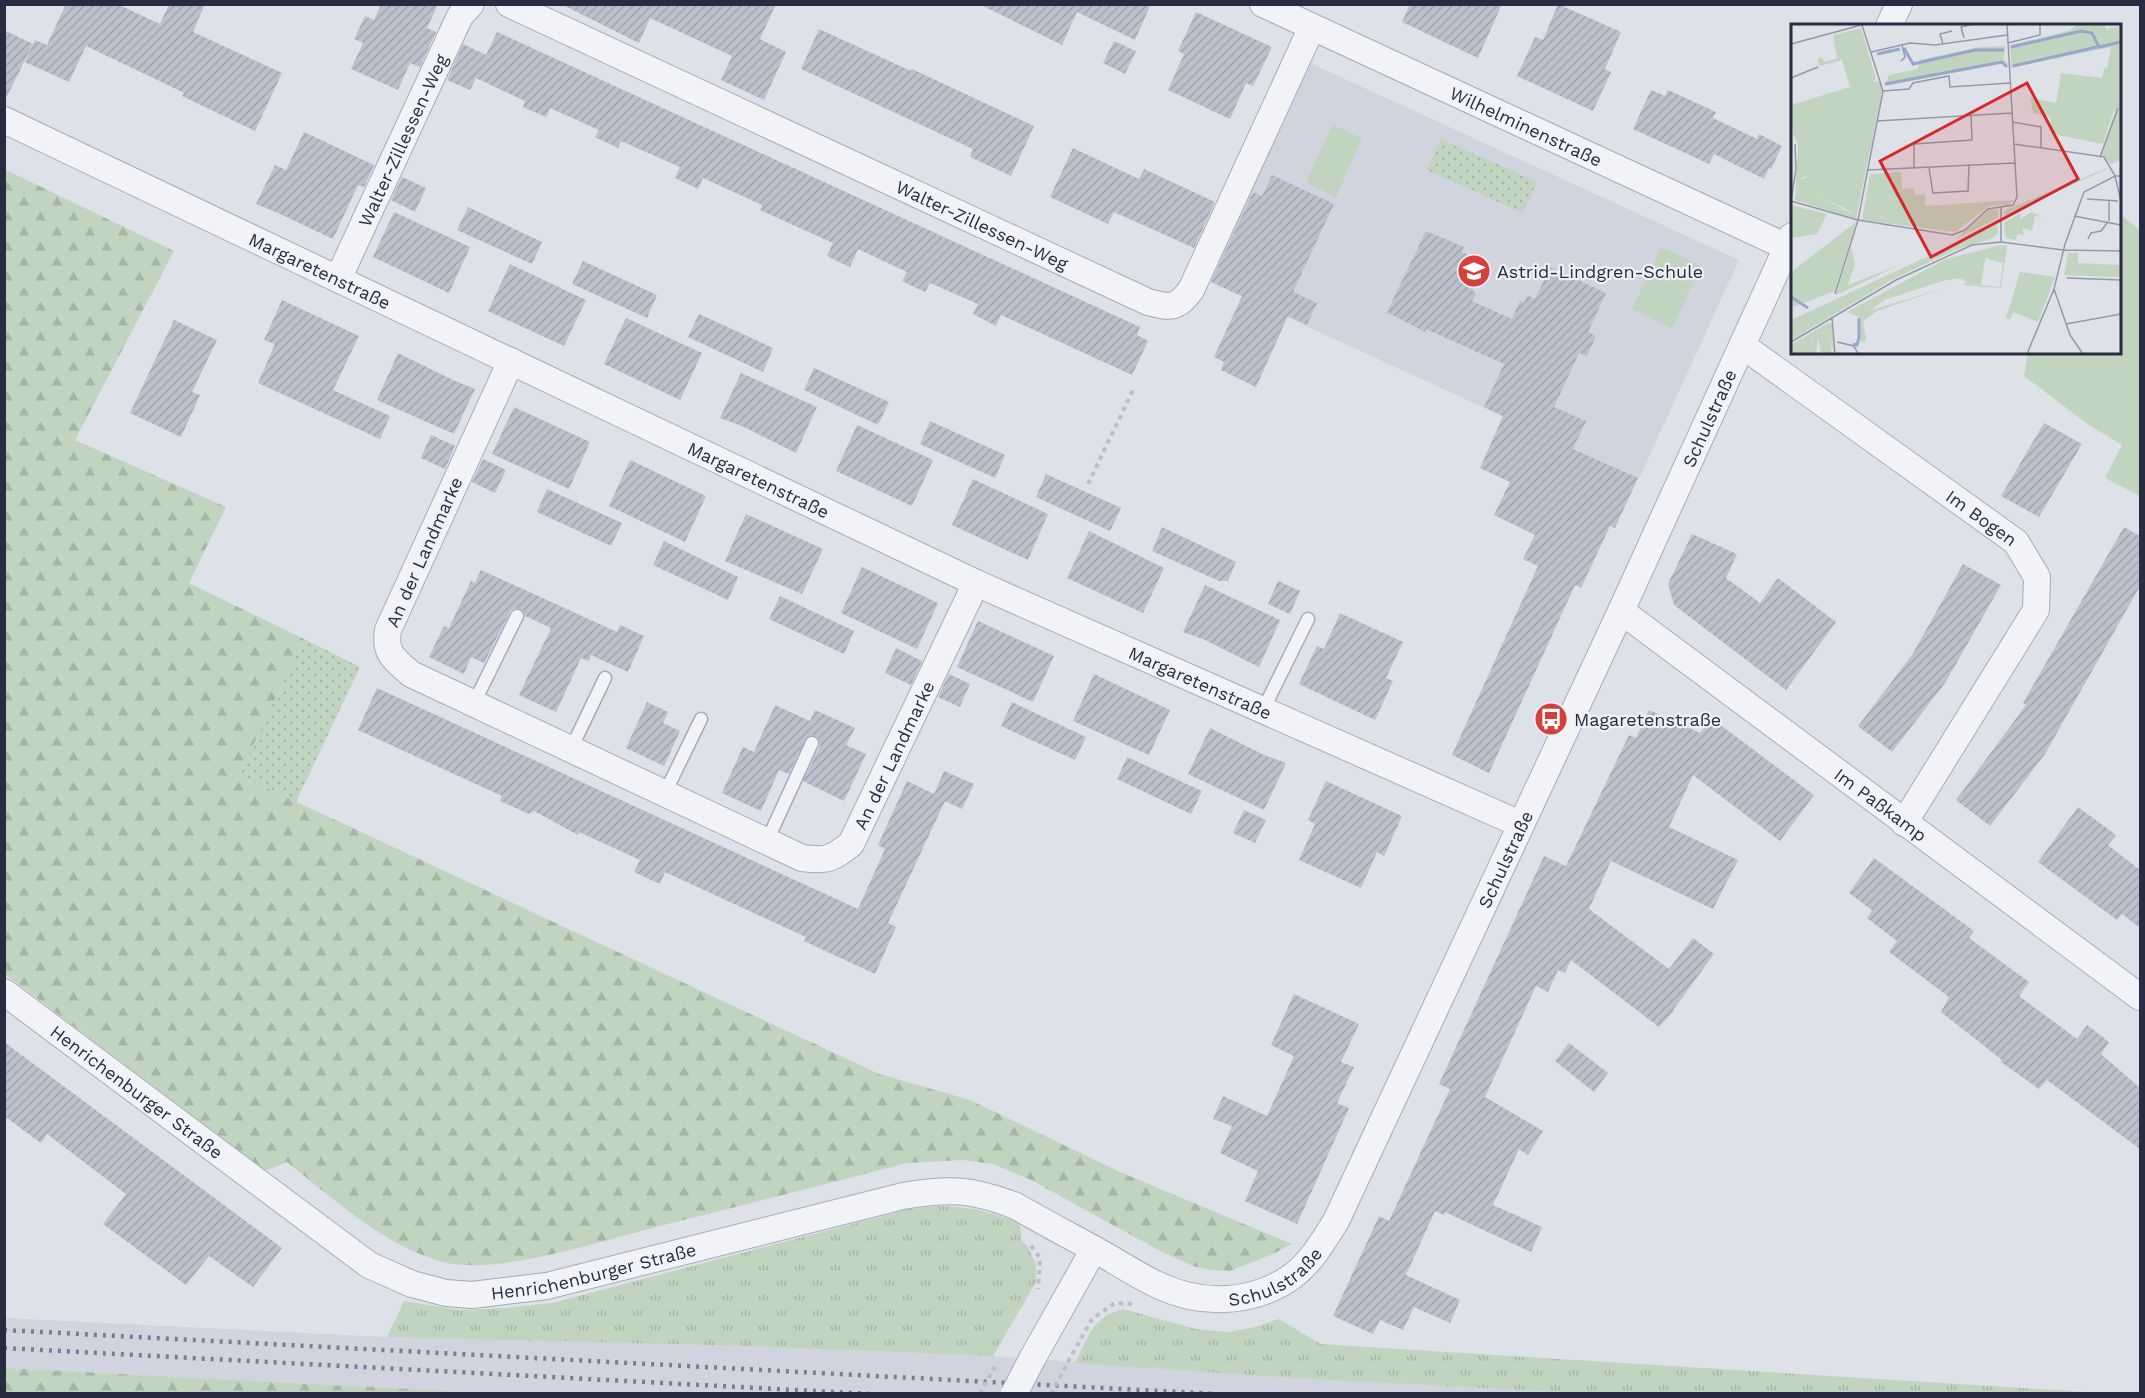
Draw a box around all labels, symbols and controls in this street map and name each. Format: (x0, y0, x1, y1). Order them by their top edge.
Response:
inset map (1791, 24, 2121, 354)
street label: Walter-Zillessen-Weg (353, 50, 452, 230)
street label: Wilhelminenstraße (1447, 82, 1605, 170)
street label: Walter-Zillessen-Weg (893, 175, 1072, 274)
street label: Margaretenstraße (246, 228, 394, 313)
school or university icon: Astrid-Lindgren-Schule (1456, 253, 1492, 289)
place label: Astrid-Lindgren-Schule (1497, 261, 1703, 282)
street label: Schulstraße (1678, 366, 1740, 470)
street label: Margaretenstraße (685, 437, 833, 522)
street label: An der Landmarke (381, 474, 467, 630)
street label: Im Bogen (1942, 485, 2021, 550)
street label: Margaretenstraße (1126, 642, 1275, 723)
street label: An der Landmarke (849, 677, 938, 833)
bus stop icon: Magaretenstraße (1533, 701, 1569, 737)
place label: Magaretenstraße (1574, 709, 1721, 730)
street label: Im Paßkamp (1831, 763, 1931, 845)
street label: Schulstraße (1473, 807, 1537, 911)
street label: Henrichenburger Straße (47, 1020, 227, 1163)
street label: Henrichenburger Straße (490, 1238, 698, 1303)
street label: Schulstraße (1227, 1243, 1326, 1309)

